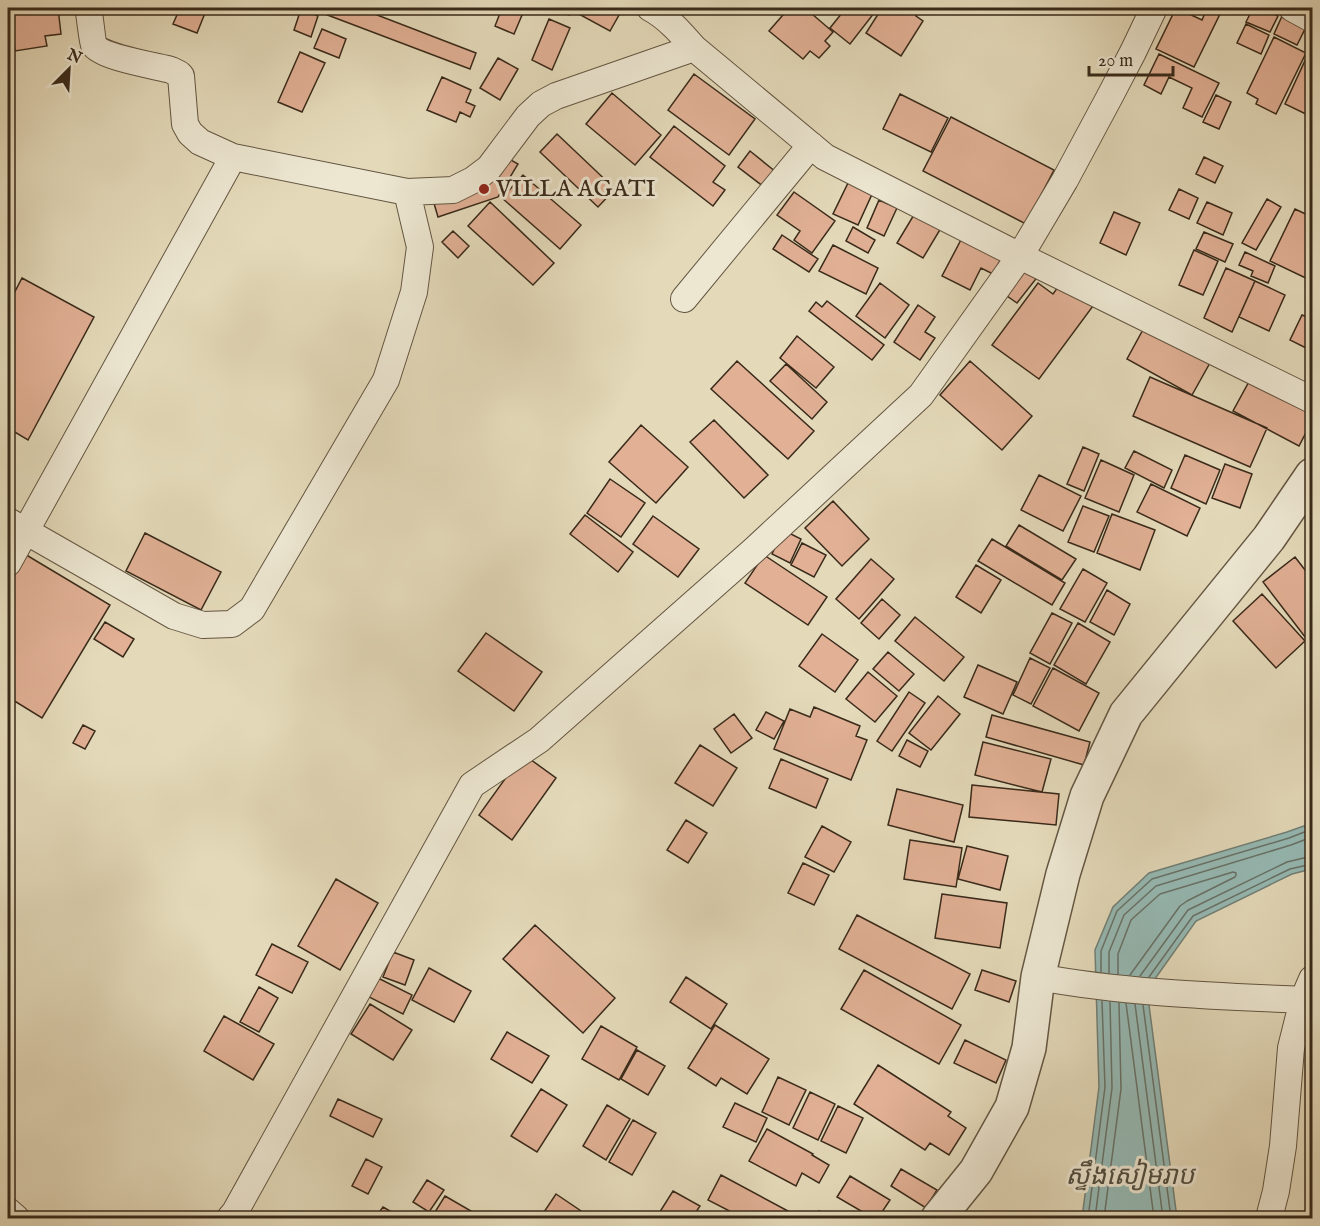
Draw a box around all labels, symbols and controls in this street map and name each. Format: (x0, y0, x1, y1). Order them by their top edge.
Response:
north arrow (39, 39, 99, 99)
scale bar (1089, 39, 1173, 77)
text: N (63, 45, 85, 69)
text: 20 m (1098, 50, 1133, 73)
place label: VILLA AGATI (495, 174, 656, 205)
marker: VILLA AGATI (477, 182, 491, 196)
water label: ស្ទឹងសៀមរាប (1066, 1158, 1197, 1193)

